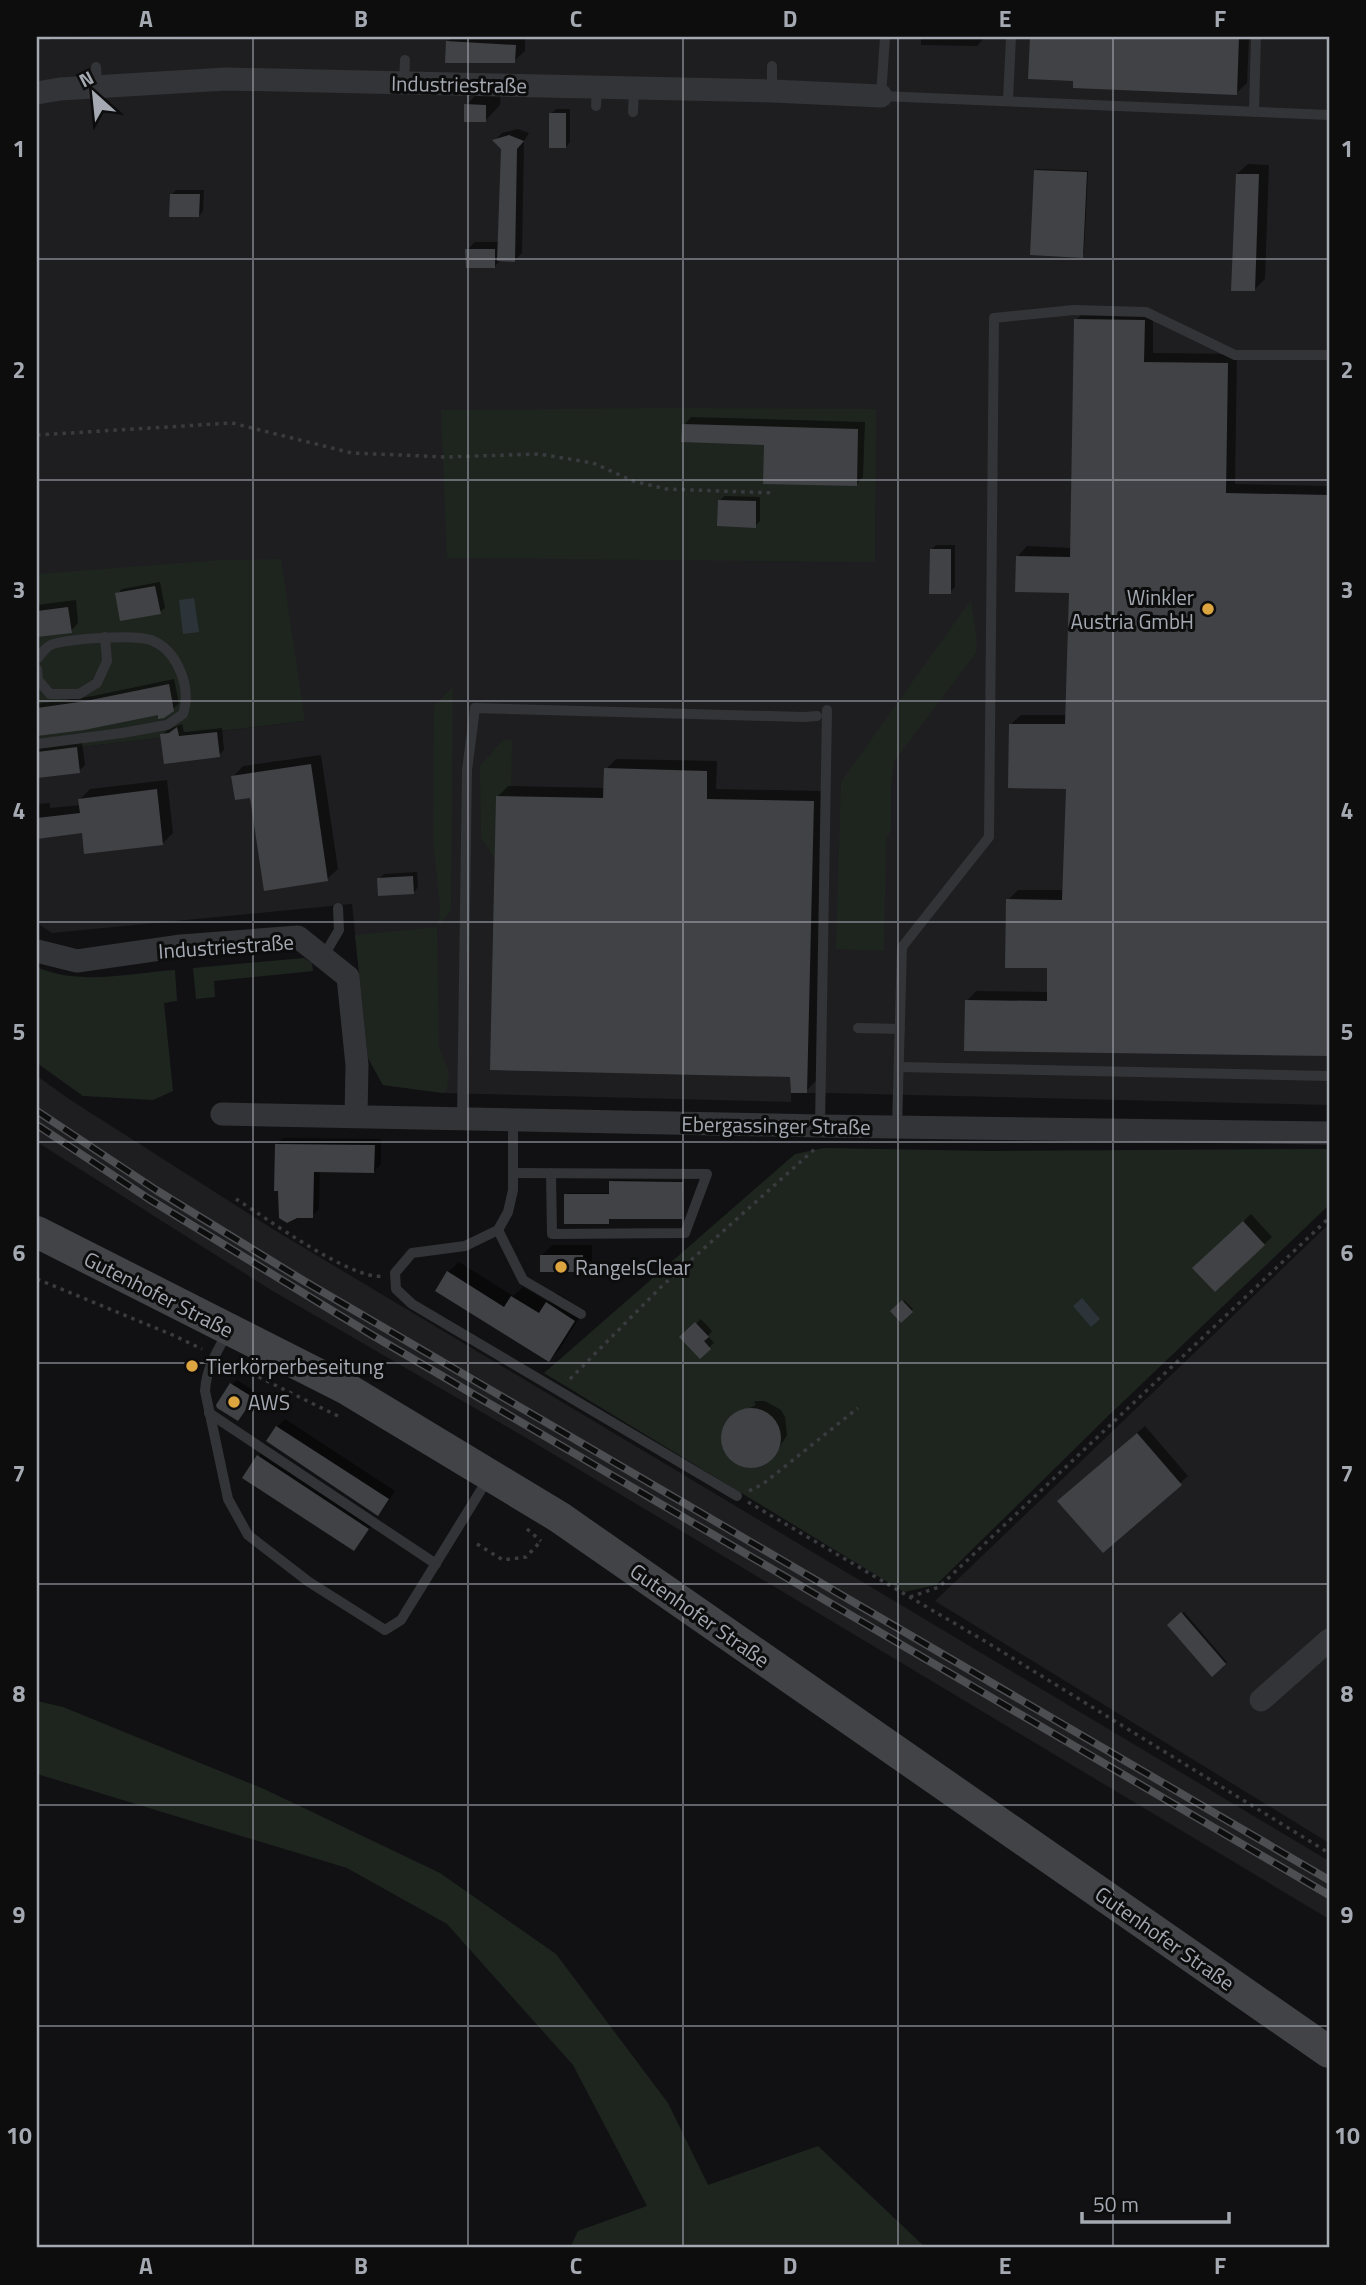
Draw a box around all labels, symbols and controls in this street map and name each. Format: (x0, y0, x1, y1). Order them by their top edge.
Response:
text: A (139, 1, 153, 36)
text: B (354, 1, 368, 36)
text: C (570, 1, 582, 36)
text: D (783, 1, 797, 36)
text: E (999, 1, 1011, 36)
text: F (1214, 1, 1226, 36)
north arrow (60, 60, 130, 130)
text: N (74, 62, 99, 94)
street label: Industriestraße (391, 67, 527, 101)
text: 1 (13, 131, 25, 166)
text: 1 (1341, 131, 1353, 166)
text: 2 (13, 352, 25, 387)
text: 2 (1341, 352, 1353, 387)
text: 3 (13, 572, 25, 607)
text: 3 (1341, 572, 1353, 607)
place label: Winkler Austria GmbH (1071, 581, 1194, 637)
marker: Winkler Austria GmbH (1200, 601, 1216, 617)
text: 4 (13, 793, 25, 828)
text: 4 (1341, 793, 1353, 828)
street label: Industriestraße (157, 925, 295, 967)
text: 5 (13, 1014, 25, 1049)
text: 5 (1341, 1014, 1353, 1049)
street label: Ebergassinger Straße (681, 1107, 871, 1143)
text: 6 (13, 1235, 26, 1270)
text: 6 (1341, 1235, 1354, 1270)
street label: Gutenhofer Straße (79, 1243, 239, 1345)
place label: RangeIsClear (575, 1251, 691, 1283)
marker: RangeIsClear (553, 1259, 569, 1275)
place label: Tierkörperbeseitung (206, 1350, 384, 1382)
marker: Tierkörperbeseitung (184, 1358, 200, 1374)
place label: AWS (248, 1386, 290, 1418)
marker: AWS (226, 1394, 242, 1410)
text: 7 (13, 1456, 25, 1491)
text: 7 (1341, 1456, 1353, 1491)
street label: Gutenhofer Straße (624, 1555, 776, 1675)
text: 8 (13, 1676, 26, 1711)
text: 8 (1341, 1676, 1354, 1711)
street label: Gutenhofer Straße (1089, 1878, 1241, 1998)
text: 9 (13, 1897, 26, 1932)
text: 9 (1341, 1897, 1354, 1932)
text: 10 (6, 2118, 32, 2153)
text: 10 (1334, 2118, 1360, 2153)
scale bar (1082, 2180, 1230, 2224)
text: 50 m (1093, 2188, 1139, 2220)
text: A (139, 2248, 153, 2283)
text: B (354, 2248, 368, 2283)
text: C (570, 2248, 582, 2283)
text: D (783, 2248, 797, 2283)
text: E (999, 2248, 1011, 2283)
text: F (1214, 2248, 1226, 2283)

